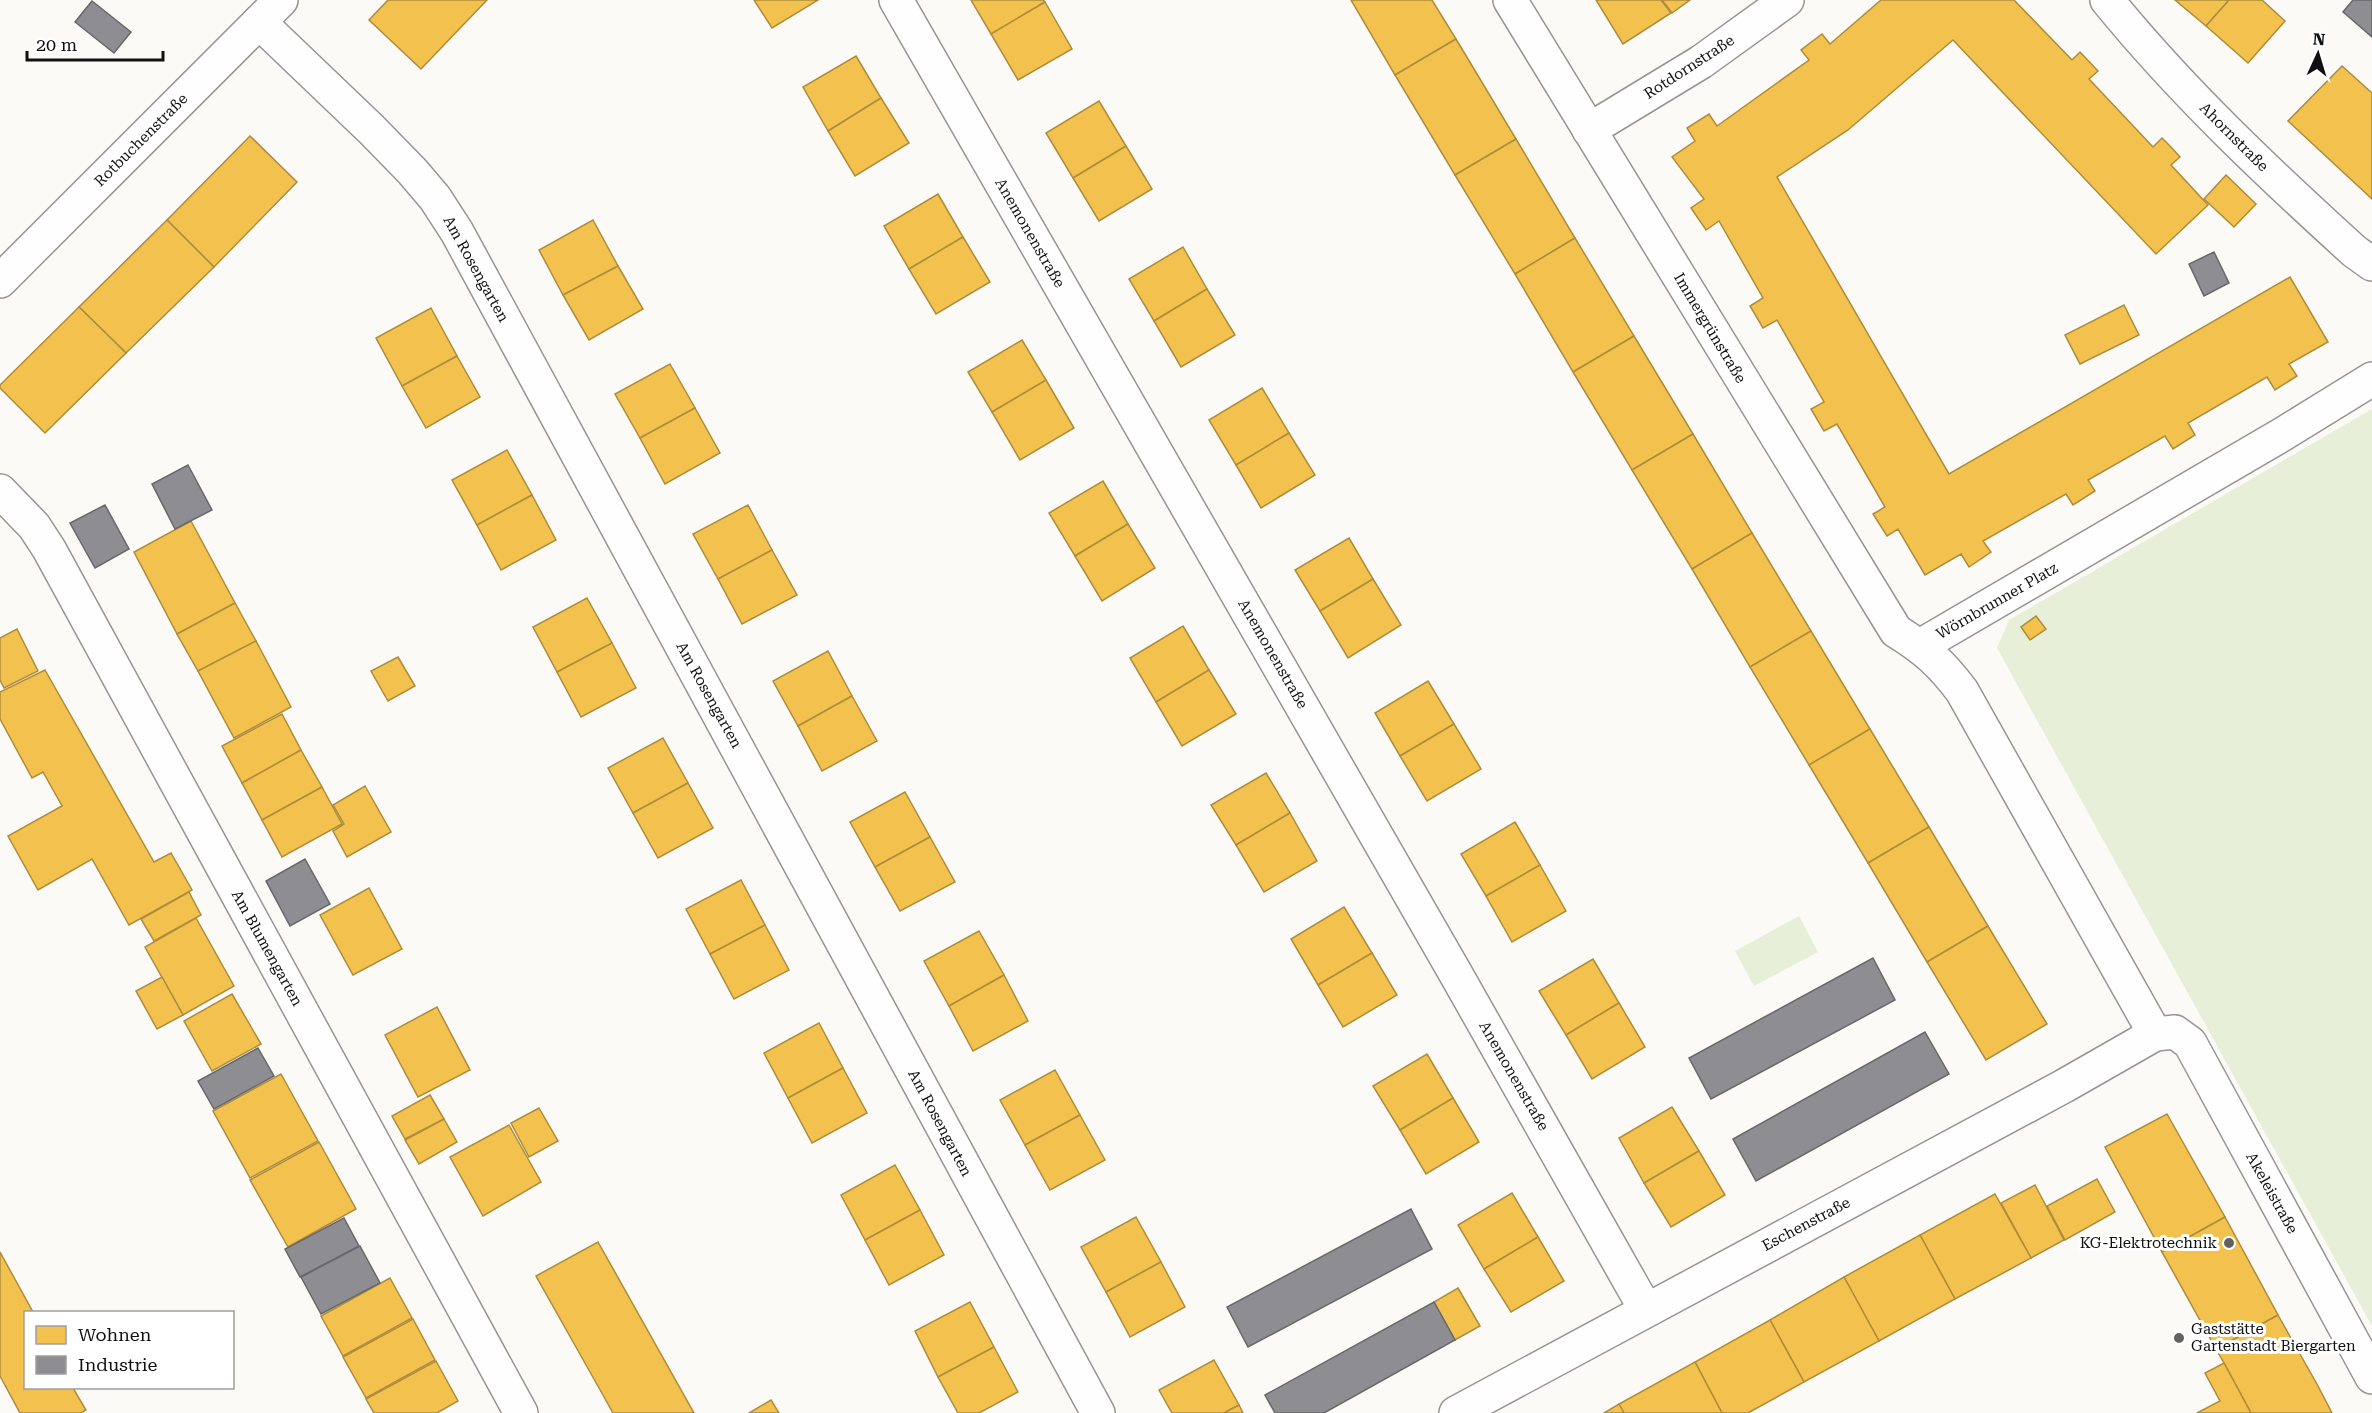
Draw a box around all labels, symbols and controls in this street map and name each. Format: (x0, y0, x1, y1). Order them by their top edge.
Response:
scale bar (27, 24, 164, 62)
north arrow (2288, 24, 2348, 84)
text: N (2312, 30, 2326, 49)
street label: Rotdornstraße (1640, 31, 1738, 103)
text: 20 m (36, 34, 77, 55)
street label: Rotbuchenstraße (91, 90, 191, 190)
street label: Ahornstraße (2196, 99, 2272, 175)
street label: Anemonenstraße (991, 175, 1069, 291)
street label: Am Rosengarten (439, 213, 513, 325)
street label: Immergrünstraße (1670, 270, 1750, 386)
street label: Wörnbrunner Platz (1933, 559, 2061, 643)
street label: Anemonenstraße (1234, 596, 1312, 712)
street label: Am Rosengarten (672, 639, 746, 751)
street label: Am Blumengarten (228, 887, 306, 1009)
street label: Anemonenstraße (1475, 1018, 1553, 1134)
street label: Am Rosengarten (904, 1066, 976, 1180)
street label: Akeleistraße (2242, 1149, 2302, 1237)
street label: Eschenstraße (1759, 1193, 1853, 1255)
place label: KG-Elektrotechnik (2080, 1234, 2217, 1252)
marker: KG-Elektrotechnik (2222, 1236, 2236, 1250)
legend (24, 1311, 234, 1389)
place label: Gaststätte Gartenstadt Biergarten (2191, 1320, 2356, 1355)
text: Wohnen (78, 1324, 152, 1345)
marker: Gaststätte Gartenstadt Biergarten (2172, 1331, 2186, 1345)
text: Industrie (78, 1354, 158, 1375)

